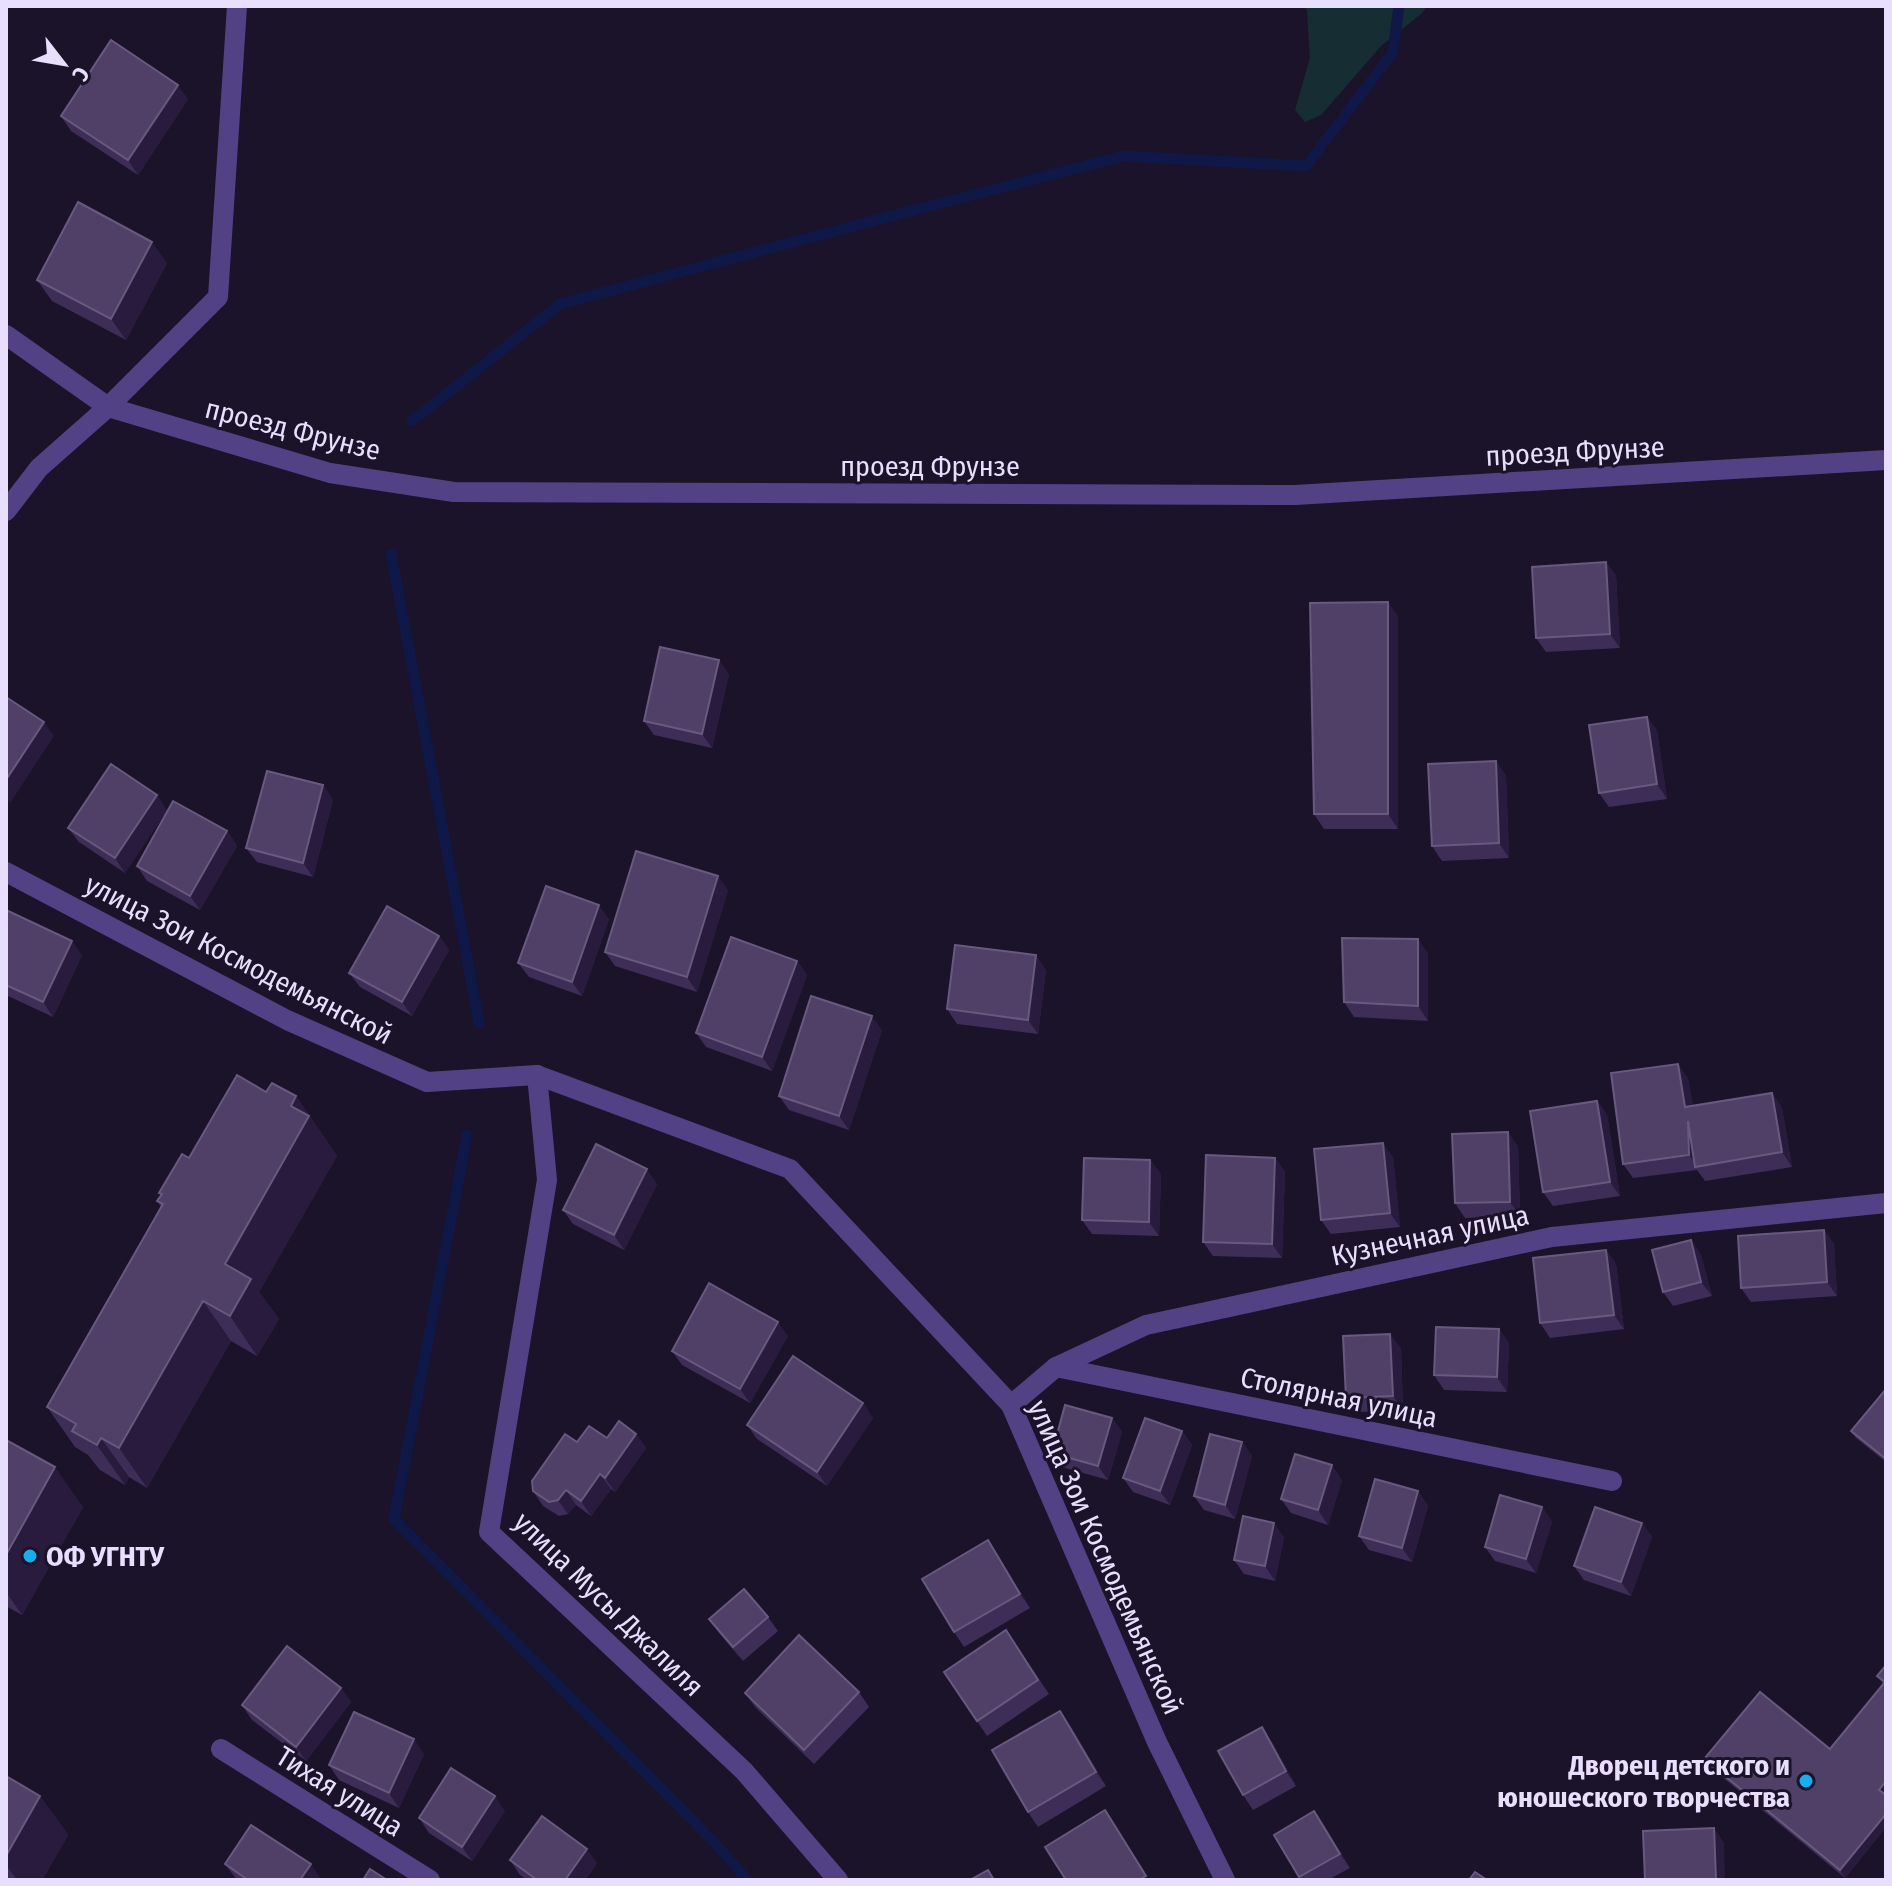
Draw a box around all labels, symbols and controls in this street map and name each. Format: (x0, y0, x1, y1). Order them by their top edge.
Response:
north arrow (24, 24, 104, 104)
text: С (66, 62, 95, 86)
street label: проезд Фрунзе (202, 392, 384, 467)
street label: проезд Фрунзе (1485, 430, 1666, 473)
street label: проезд Фрунзе (840, 450, 1020, 483)
street label: улица Зои Космодемьянской (80, 867, 398, 1051)
street label: Кузнечная улица (1328, 1198, 1532, 1273)
street label: Столярная улица (1237, 1361, 1440, 1434)
street label: улица Зои Космодемьянской (1021, 1395, 1190, 1719)
street label: улица Мусы Джалиля (507, 1505, 710, 1703)
place label: ОФ УГНТУ (46, 1540, 165, 1573)
marker: ОФ УГНТУ (21, 1547, 39, 1565)
street label: Тихая улица (270, 1739, 409, 1843)
place label: Дворец детского и юношеского творчества (1497, 1749, 1790, 1814)
marker: Дворец детского и юношеского творчества (1797, 1772, 1815, 1790)

